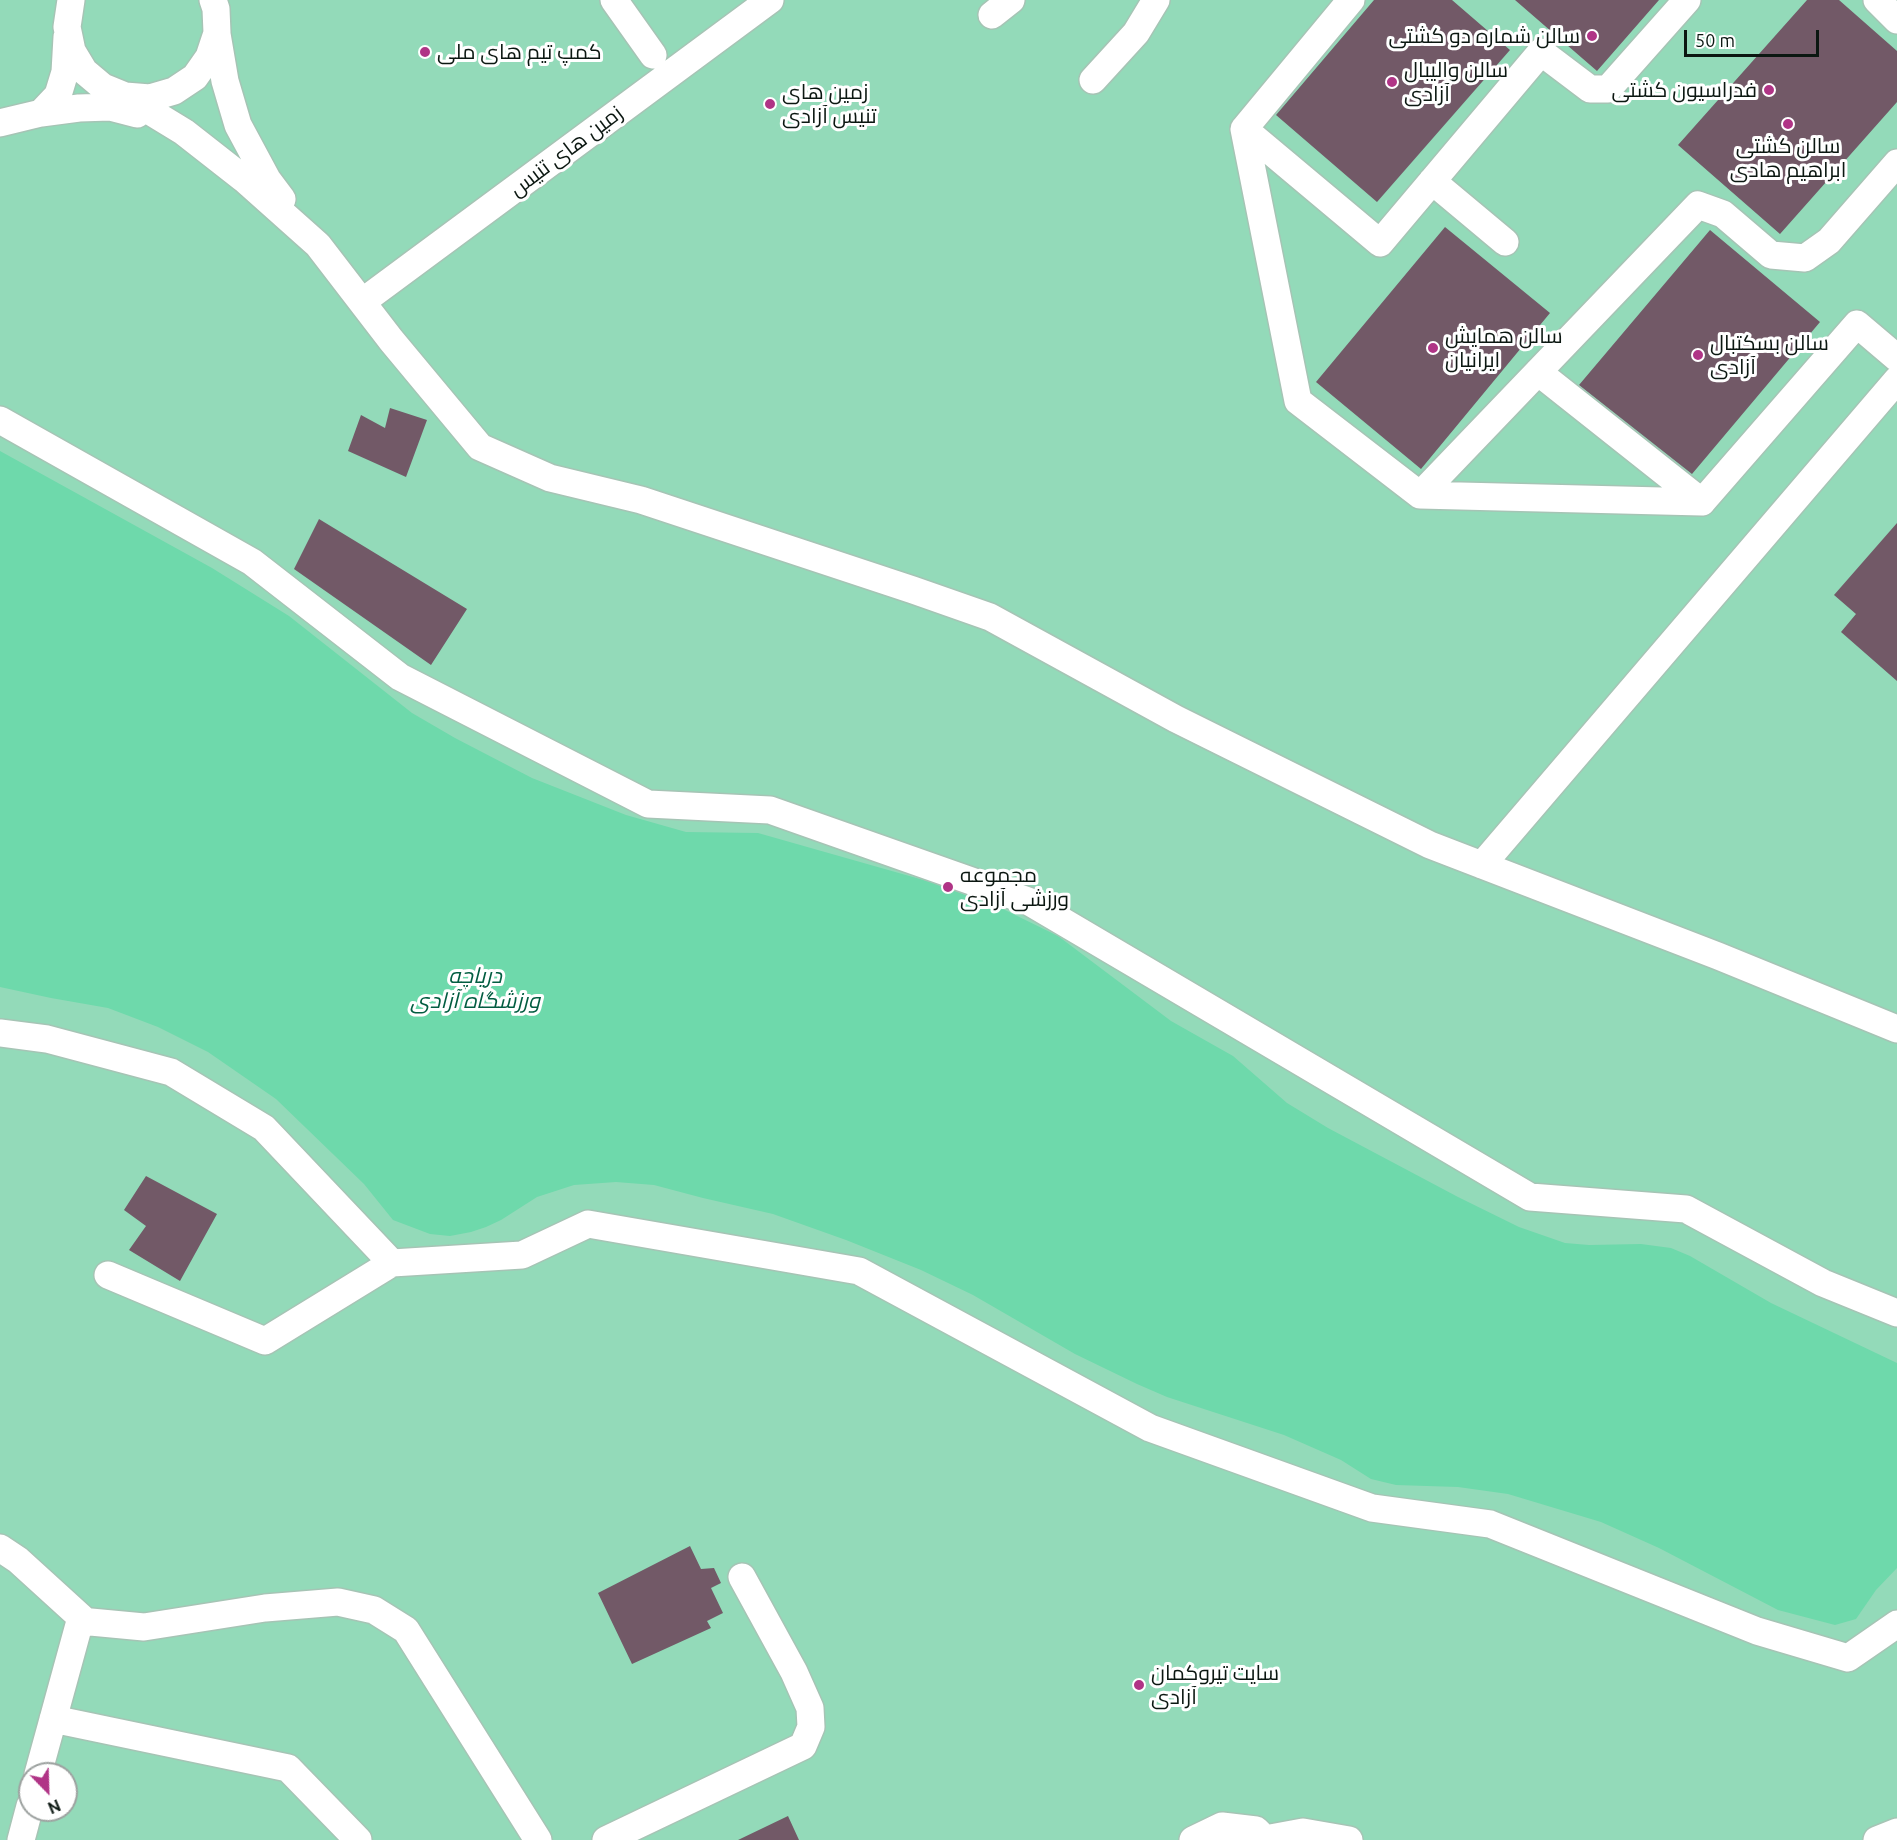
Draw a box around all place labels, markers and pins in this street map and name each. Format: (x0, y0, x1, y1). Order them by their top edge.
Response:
place label: سالن شماره دو کشتی (1389, 23, 1580, 49)
marker: سالن شماره دو کشتی (1585, 29, 1599, 43)
place label: کمپ تیم های ملی (437, 39, 602, 65)
marker: کمپ تیم های ملی (418, 45, 432, 59)
place label: سالن والیبال آزادی (1404, 57, 1508, 107)
marker: سالن والیبال آزادی (1385, 75, 1399, 89)
place label: فدراسیون کشتی (1611, 77, 1757, 103)
place label: زمین های تنیس آزادی (782, 79, 877, 129)
marker: فدراسیون کشتی (1762, 83, 1776, 97)
marker: زمین های تنیس آزادی (763, 97, 777, 111)
marker: سالن کشتی ابراهیم هادی (1781, 117, 1795, 131)
place label: سالن کشتی ابراهیم هادی (1730, 133, 1846, 183)
place label: سالن همایش ایرانیان (1445, 323, 1563, 373)
place label: سالن بسکتبال آزادی (1710, 330, 1829, 380)
marker: سالن همایش ایرانیان (1426, 341, 1440, 355)
marker: سالن بسکتبال آزادی (1691, 348, 1705, 362)
place label: مجموعه ورزشی آزادی (960, 862, 1069, 912)
marker: مجموعه ورزشی آزادی (941, 880, 955, 894)
place label: سایت تیروکمان آزادی (1151, 1660, 1279, 1710)
marker: سایت تیروکمان آزادی (1132, 1678, 1146, 1692)

